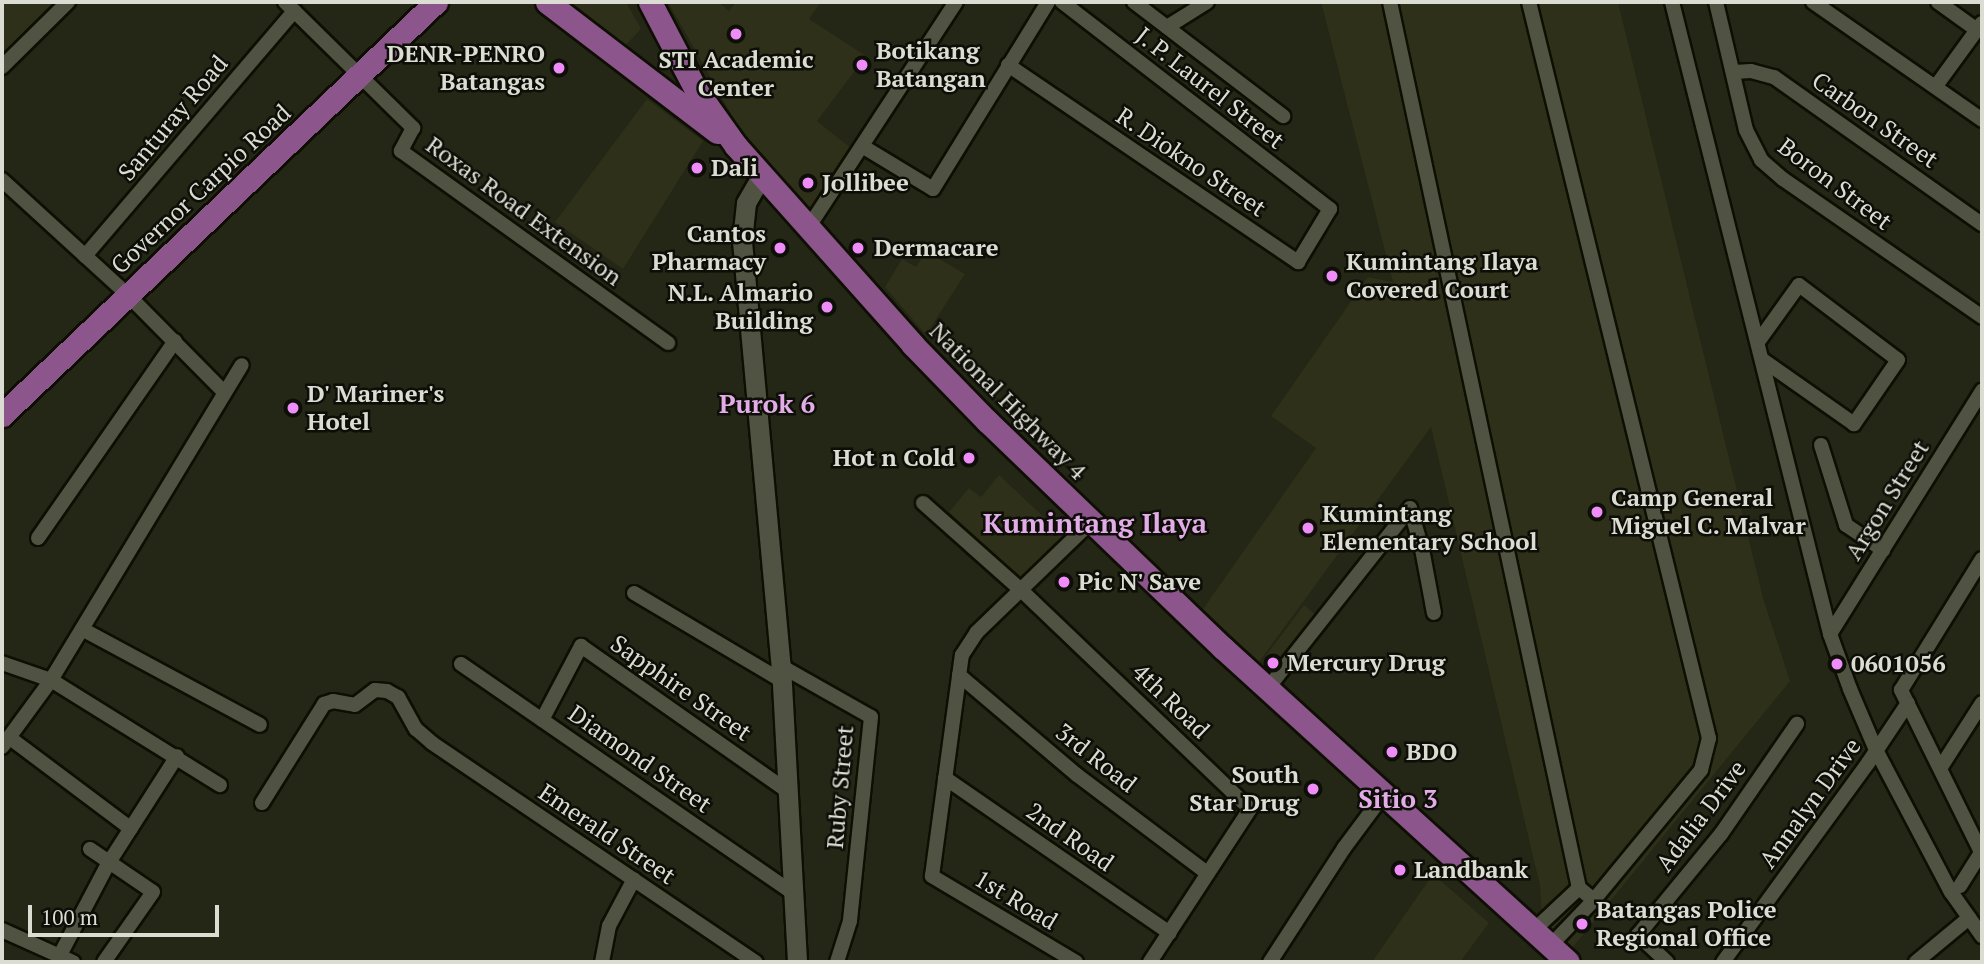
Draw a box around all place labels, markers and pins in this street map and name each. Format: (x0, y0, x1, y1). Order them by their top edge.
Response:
marker: STI Academic Center (728, 26, 744, 42)
place label: Botikang Batangan (876, 37, 986, 93)
place label: DENR-PENRO Batangas (387, 40, 545, 96)
place label: STI Academic Center (658, 46, 814, 102)
marker: Botikang Batangan (854, 57, 870, 73)
marker: DENR-PENRO Batangas (551, 60, 567, 76)
place label: Dali (711, 154, 758, 182)
marker: Dali (689, 160, 705, 176)
place label: Jollibee (822, 169, 909, 197)
marker: Jollibee (800, 175, 816, 191)
place label: Cantos Pharmacy (652, 220, 766, 276)
place label: Dermacare (874, 234, 999, 262)
marker: Dermacare (848, 238, 868, 258)
marker: Cantos Pharmacy (772, 240, 788, 256)
place label: Kumintang Ilaya Covered Court (1346, 248, 1538, 304)
marker: Kumintang Ilaya Covered Court (1324, 268, 1340, 284)
place label: N.L. Almario Building (667, 279, 813, 335)
marker: N.L. Almario Building (819, 299, 835, 315)
place label: D' Mariner's Hotel (307, 380, 445, 436)
marker: D' Mariner's Hotel (285, 400, 301, 416)
place label: Hot n Cold (833, 444, 955, 472)
marker: Hot n Cold (961, 450, 977, 466)
place label: Camp General Miguel C. Malvar (1611, 484, 1807, 540)
place label: Kumintang Elementary School (1322, 500, 1537, 556)
marker: Camp General Miguel C. Malvar (1589, 504, 1605, 520)
marker: Kumintang Elementary School (1300, 520, 1316, 536)
place label: Pic N' Save (1078, 568, 1202, 596)
marker: Pic N' Save (1056, 574, 1072, 590)
place label: Mercury Drug (1287, 649, 1445, 677)
place label: 0601056 (1851, 650, 1946, 678)
marker: Mercury Drug (1265, 655, 1281, 671)
marker: 0601056 (1829, 656, 1845, 672)
place label: BDO (1406, 738, 1457, 766)
marker: BDO (1384, 744, 1400, 760)
place label: South Star Drug (1189, 761, 1299, 817)
marker: South Star Drug (1305, 781, 1321, 797)
place label: Landbank (1414, 856, 1528, 884)
marker: Landbank (1392, 862, 1408, 878)
place label: Batangas Police Regional Office (1596, 896, 1777, 952)
marker: Batangas Police Regional Office (1574, 916, 1590, 932)

